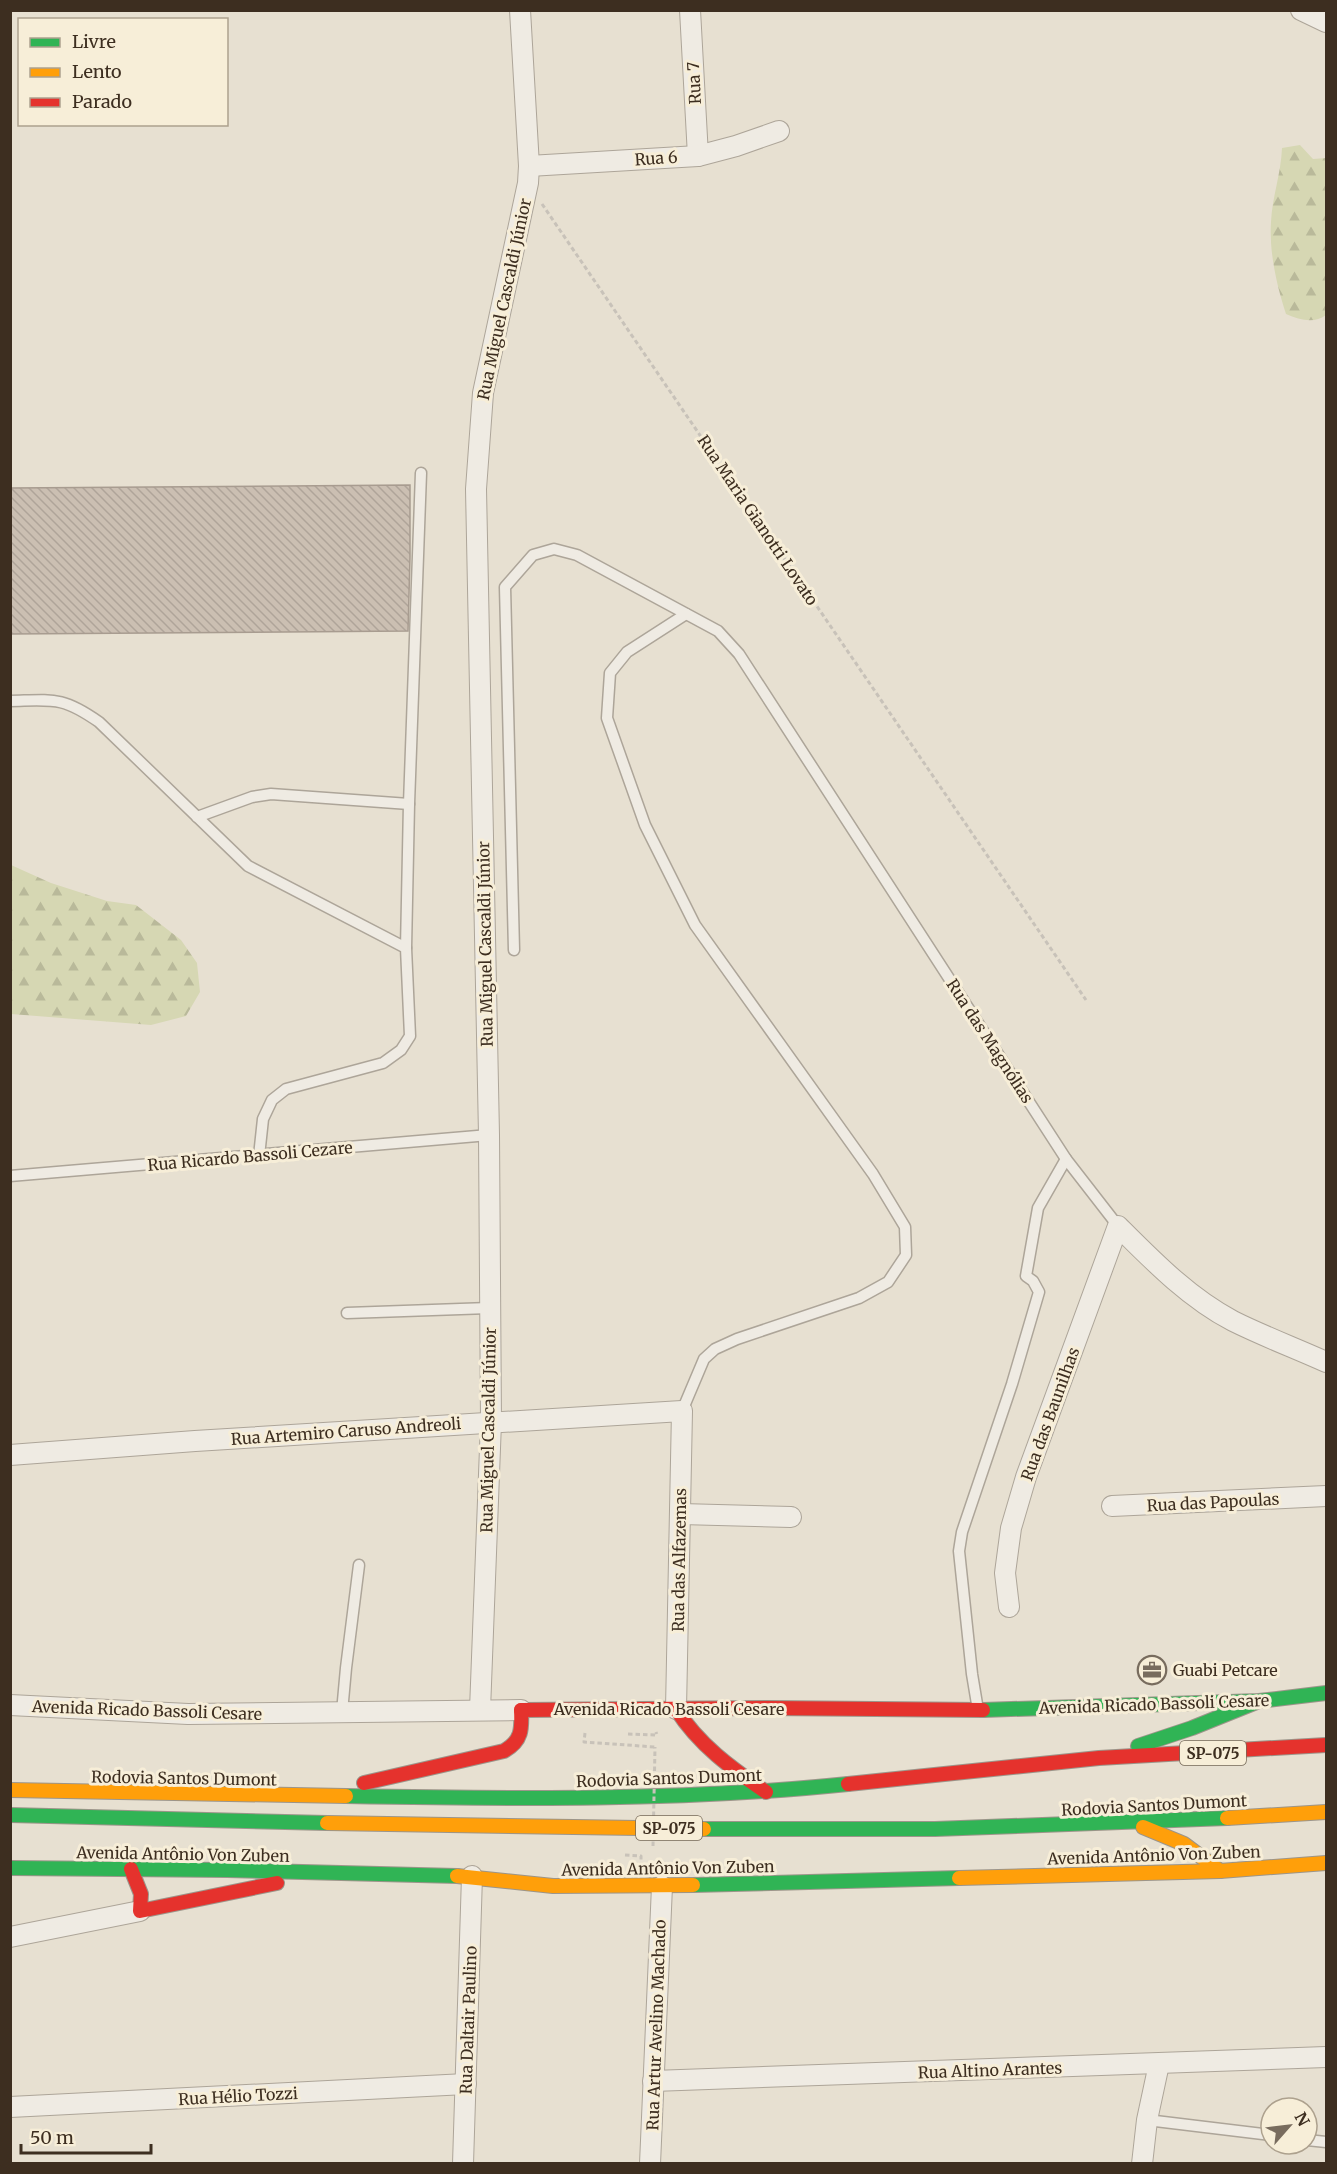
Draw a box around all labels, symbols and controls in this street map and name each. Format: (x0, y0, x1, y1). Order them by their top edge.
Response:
legend (18, 18, 228, 126)
text: Livre (72, 30, 116, 53)
text: Lento (72, 60, 122, 83)
street label: Rua 7 (683, 61, 705, 105)
text: Parado (72, 90, 132, 113)
street label: Rua 6 (634, 147, 678, 169)
street label: Rua Miguel Cascaldi Júnior (473, 196, 535, 402)
street label: Rua Maria Gianotti Lovato (693, 431, 823, 609)
street label: Rua Miguel Cascaldi Júnior (473, 841, 497, 1047)
street label: Rua das Magnólias (942, 975, 1038, 1107)
street label: Rua Ricardo Bassoli Cezare (147, 1137, 353, 1175)
street label: Rua Miguel Cascaldi Júnior (476, 1327, 500, 1533)
street label: Rua das Baunilhas (1017, 1344, 1083, 1483)
street label: Rua Artemiro Caruso Andreoli (230, 1413, 462, 1449)
street label: Rua das Alfazemas (668, 1488, 690, 1632)
street label: Rua das Papoulas (1146, 1489, 1280, 1515)
office icon: Guabi Petcare (1136, 1654, 1168, 1686)
place label: Guabi Petcare (1173, 1660, 1278, 1680)
street label: Avenida Ricado Bassoli Cesare (1037, 1690, 1270, 1718)
street label: Avenida Ricado Bassoli Cesare (30, 1696, 263, 1724)
street label: Avenida Ricado Bassoli Cesare (553, 1699, 784, 1719)
road number: SP-075 (1180, 1741, 1246, 1765)
street label: Rodovia Santos Dumont (576, 1765, 763, 1791)
street label: Rodovia Santos Dumont (91, 1766, 278, 1790)
street label: Rodovia Santos Dumont (1061, 1790, 1248, 1820)
road number: SP-075 (636, 1816, 702, 1840)
street label: Avenida Antônio Von Zuben (1046, 1841, 1261, 1869)
street label: Avenida Antônio Von Zuben (75, 1842, 290, 1866)
street label: Avenida Antônio Von Zuben (560, 1856, 775, 1880)
street label: Rua Artur Avelino Machado (642, 1919, 670, 2131)
street label: Rua Daltair Paulino (455, 1945, 481, 2095)
street label: Rua Altino Arantes (918, 2057, 1063, 2083)
street label: Rua Hélio Tozzi (178, 2083, 298, 2109)
north arrow (1259, 2096, 1319, 2156)
text: N (1290, 2109, 1314, 2130)
scale bar (21, 2117, 152, 2155)
text: 50 m (30, 2126, 74, 2149)

